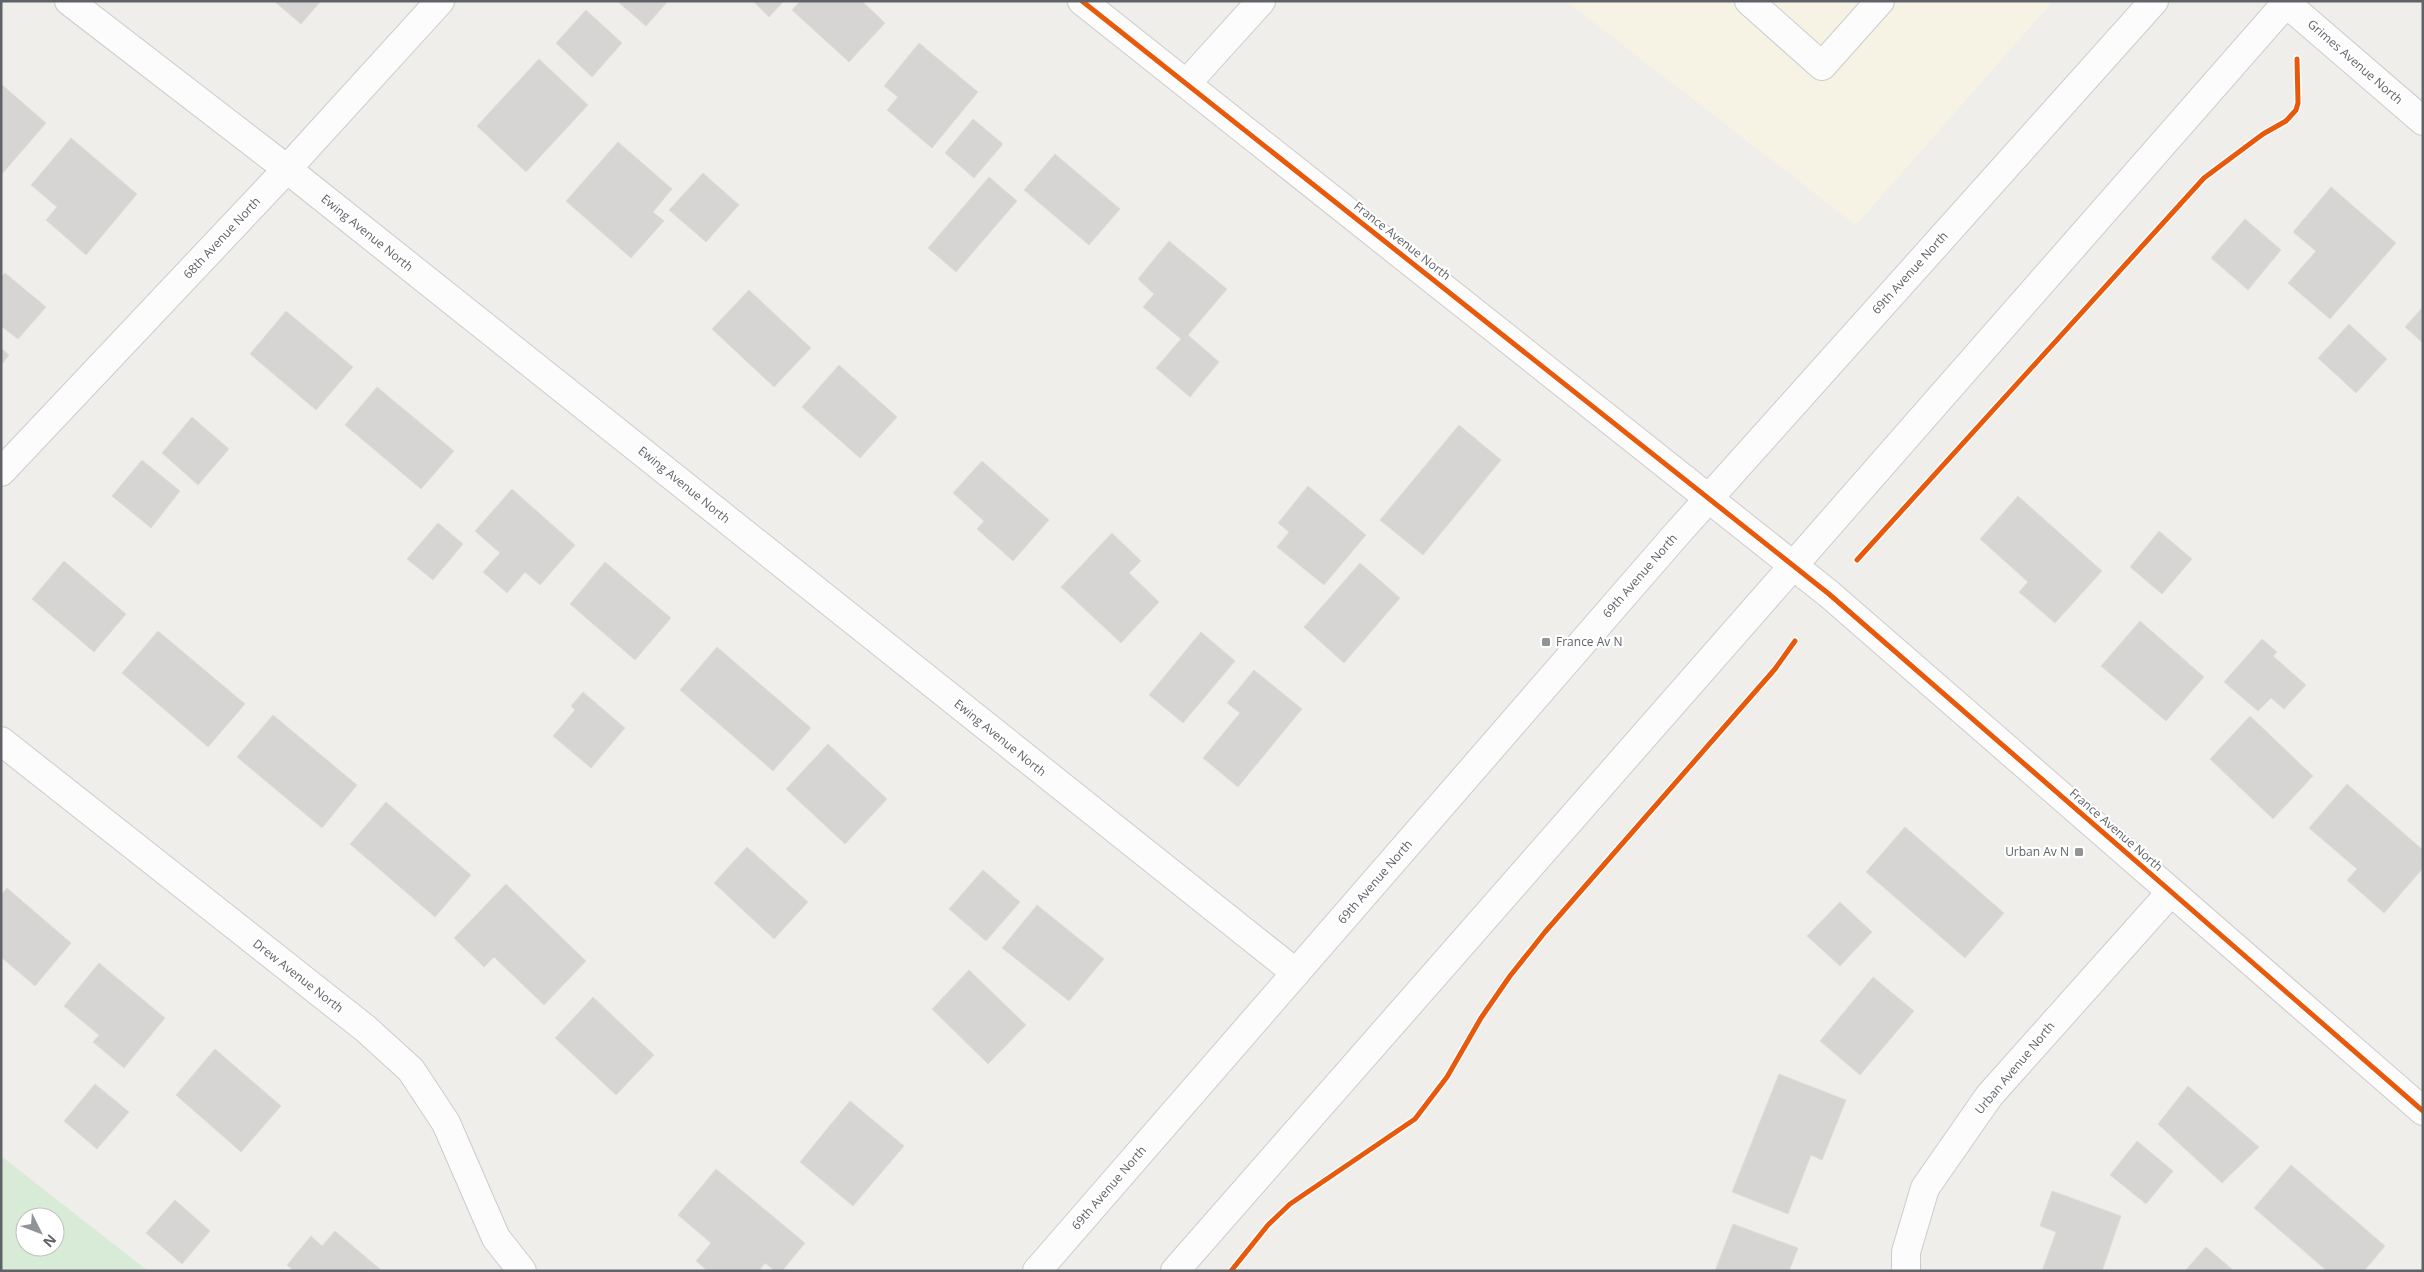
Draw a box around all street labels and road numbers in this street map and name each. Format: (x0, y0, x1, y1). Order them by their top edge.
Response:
street label: Grimes Avenue North (2304, 16, 2407, 108)
street label: Ewing Avenue North (318, 190, 417, 275)
street label: 68th Avenue North (179, 193, 264, 282)
street label: France Avenue North (1350, 197, 1454, 284)
street label: 69th Avenue North (1868, 228, 1951, 318)
street label: Ewing Avenue North (635, 442, 734, 527)
street label: 69th Avenue North (1598, 530, 1681, 621)
street label: Ewing Avenue North (951, 695, 1050, 780)
street label: France Avenue North (2066, 784, 2167, 875)
street label: 69th Avenue North (1333, 836, 1416, 927)
street label: Drew Avenue North (250, 935, 347, 1016)
street label: Urban Avenue North (1971, 1018, 2058, 1118)
street label: 69th Avenue North (1067, 1142, 1150, 1233)

